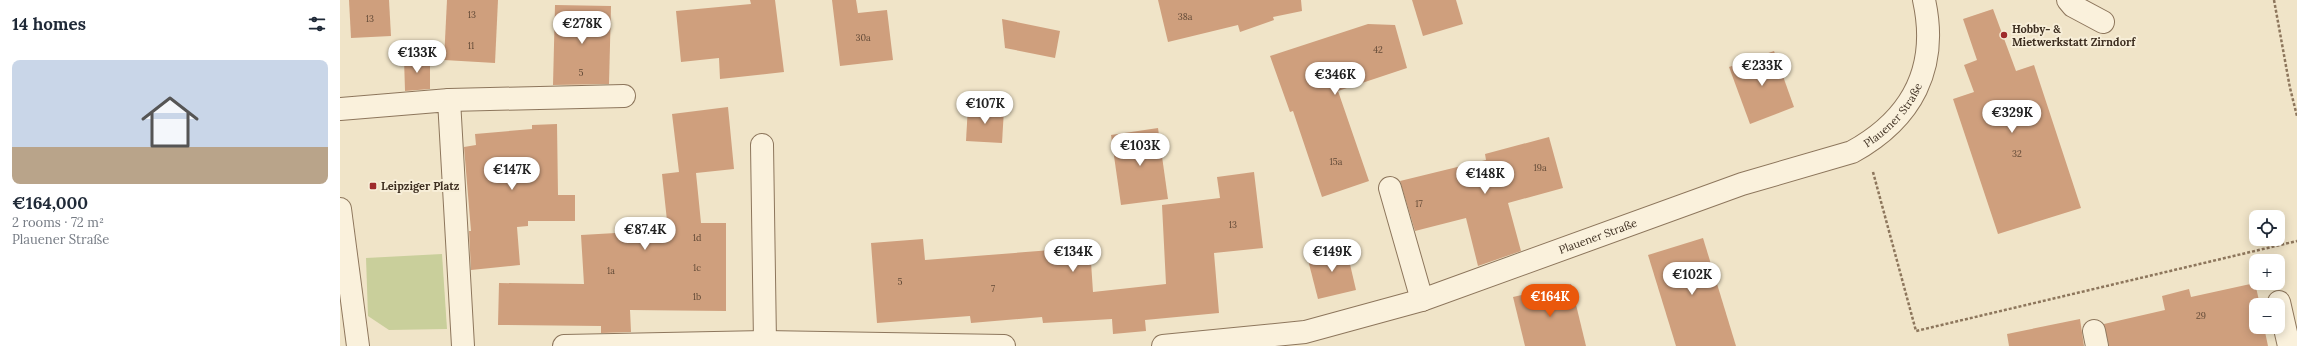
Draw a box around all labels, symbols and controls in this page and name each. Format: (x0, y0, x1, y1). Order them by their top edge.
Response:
house number: 13 (468, 9, 476, 20)
pin: €278K (554, 11, 610, 45)
house number: 38a (1178, 11, 1193, 22)
text: 14 homes (12, 13, 86, 35)
icon: filters (306, 13, 328, 35)
house number: 13 (366, 13, 374, 24)
text: €278K (562, 15, 602, 32)
place label: Hobby- & Mietwerkstatt Zirndorf (2012, 22, 2136, 49)
marker: Hobby- & Mietwerkstatt Zirndorf (1999, 30, 2009, 40)
house number: 30a (855, 32, 871, 43)
pin: €133K (389, 40, 445, 74)
house number: 11 (468, 40, 474, 51)
text: €133K (397, 44, 437, 61)
house number: 42 (1373, 44, 1383, 55)
pin: €233K (1734, 53, 1790, 87)
text: €233K (1741, 57, 1783, 74)
pin: €346K (1307, 62, 1363, 96)
text: €346K (1314, 66, 1356, 83)
house number: 5 (579, 67, 584, 78)
street label: Plauener Straße (1861, 81, 1925, 150)
icon: home (134, 86, 206, 158)
pin: €107K (957, 91, 1013, 125)
text: €107K (965, 95, 1005, 112)
pin: €329K (1984, 100, 2040, 134)
text: €329K (1991, 104, 2033, 121)
pin: €103K (1112, 133, 1168, 167)
text: €103K (1120, 137, 1160, 154)
house number: 32 (2012, 148, 2022, 159)
house number: 15a (1330, 156, 1343, 167)
pin: €147K (484, 157, 540, 191)
text: €147K (493, 161, 531, 178)
pin: €148K (1457, 161, 1513, 195)
house number: 19a (1533, 162, 1547, 173)
text: €148K (1465, 165, 1505, 182)
place label: Leipziger Platz (381, 179, 460, 193)
marker: Leipziger Platz (368, 181, 378, 191)
text: €164,000 (12, 192, 88, 214)
house number: 17 (1415, 198, 1423, 209)
map controls (2249, 210, 2285, 334)
button: locate (2249, 210, 2285, 246)
text: 2 rooms · 72 m² (12, 214, 104, 231)
street label: Plauener Straße (1557, 216, 1639, 257)
pin: €87.4K (612, 217, 678, 251)
house number: 13 (1229, 219, 1237, 230)
text: €87.4K (624, 221, 666, 238)
text: Plauener Straße (12, 231, 109, 248)
house number: 1d (693, 232, 702, 243)
pin: €134K (1045, 239, 1101, 273)
pin: €149K (1304, 239, 1360, 273)
text: €134K (1053, 243, 1093, 260)
text: €149K (1312, 243, 1352, 260)
button: + (2249, 254, 2285, 290)
house number: 1c (693, 262, 701, 273)
pin: €102K (1664, 262, 1720, 296)
house number: 1a (607, 265, 615, 276)
text: €102K (1672, 266, 1712, 283)
house number: 5 (898, 276, 903, 287)
house number: 7 (991, 283, 995, 294)
pin: €164K (1522, 284, 1578, 318)
text: €164K (1530, 288, 1570, 305)
house number: 1b (693, 291, 701, 302)
button: − (2249, 298, 2285, 334)
house number: 29 (2196, 310, 2206, 321)

